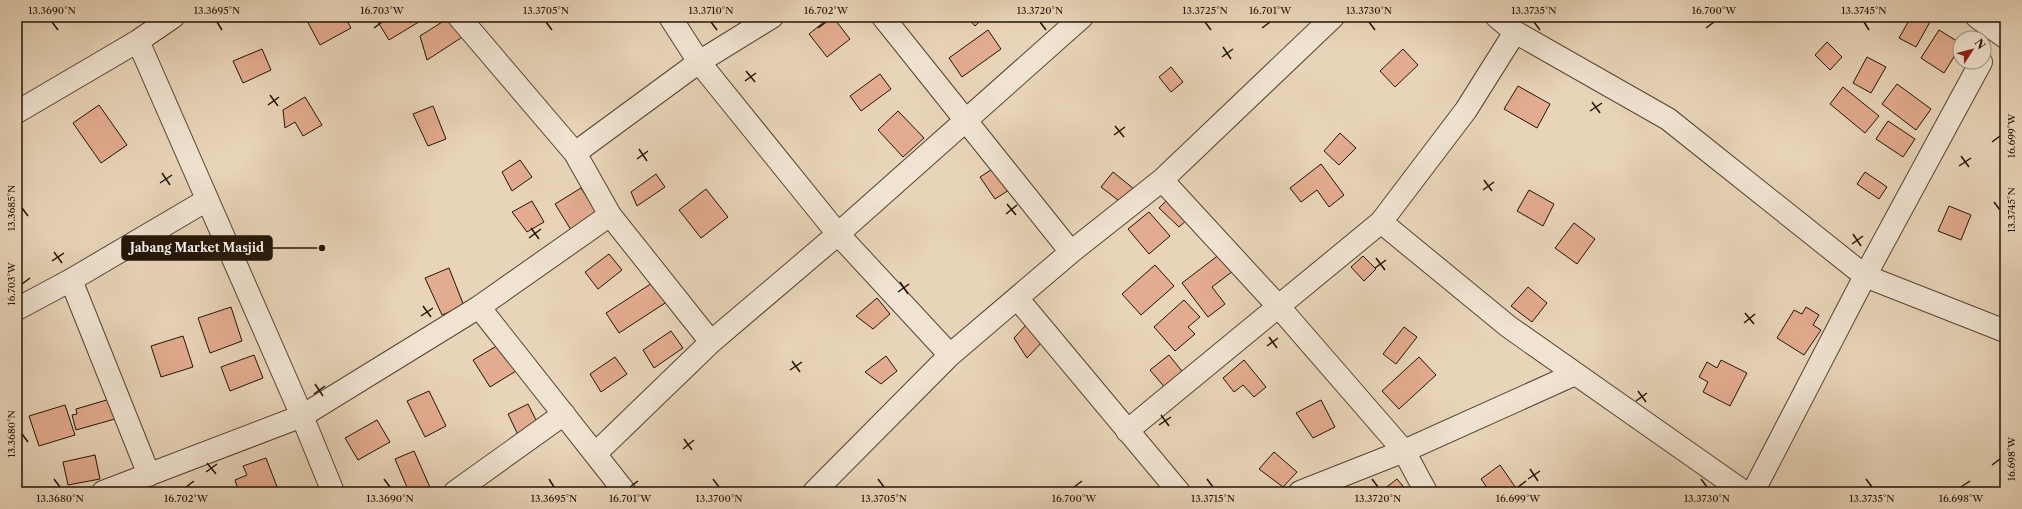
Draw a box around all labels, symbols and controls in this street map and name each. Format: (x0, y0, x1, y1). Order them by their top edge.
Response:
text: 13.3690°N (28, 4, 76, 17)
text: 13.3695°N (194, 4, 240, 17)
text: 16.703°W (360, 4, 405, 17)
text: 13.3705°N (523, 4, 569, 17)
text: 13.3710°N (689, 4, 733, 17)
text: 16.702°W (804, 4, 849, 17)
text: 13.3720°N (1017, 4, 1063, 17)
text: 13.3725°N (1182, 4, 1228, 17)
text: 16.701°W (1249, 4, 1292, 17)
text: 13.3730°N (1346, 4, 1392, 17)
text: 13.3735°N (1511, 4, 1557, 17)
text: 16.700°W (1692, 4, 1737, 17)
text: 13.3745°N (1841, 4, 1887, 17)
north arrow (1952, 30, 1992, 70)
text: N (1972, 36, 1989, 52)
text: 16.699°W (2005, 113, 2018, 158)
text: 13.3685°N (5, 185, 18, 231)
text: 13.3745°N (2005, 187, 2018, 233)
callout: Jabang Market Masjid (122, 236, 272, 260)
text: Jabang Market Masjid (128, 240, 264, 255)
text: 16.703°W (5, 261, 18, 306)
text: 13.3680°N (5, 410, 18, 458)
text: 16.698°W (2005, 436, 2018, 481)
text: 13.3680°N (36, 492, 84, 505)
text: 16.702°W (164, 492, 209, 505)
text: 13.3690°N (366, 492, 414, 505)
text: 13.3695°N (531, 492, 577, 505)
text: 16.701°W (609, 492, 652, 505)
text: 13.3700°N (695, 492, 743, 505)
text: 13.3705°N (861, 492, 907, 505)
text: 16.700°W (1052, 492, 1097, 505)
text: 13.3715°N (1191, 492, 1235, 505)
text: 13.3720°N (1355, 492, 1401, 505)
text: 16.699°W (1496, 492, 1541, 505)
text: 13.3730°N (1684, 492, 1730, 505)
text: 13.3735°N (1849, 492, 1895, 505)
text: 16.698°W (1939, 492, 1984, 505)

